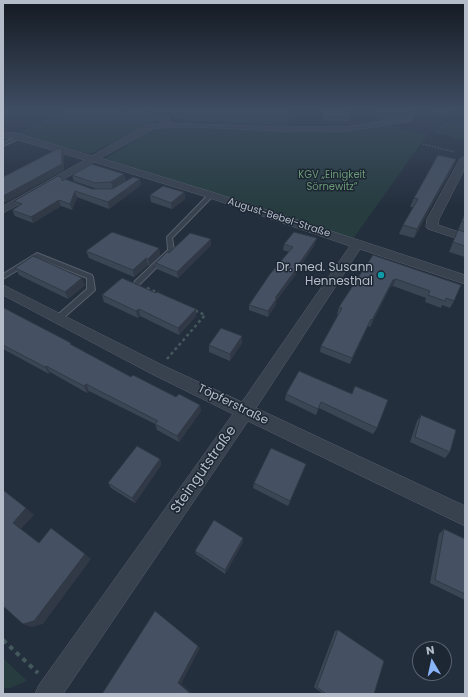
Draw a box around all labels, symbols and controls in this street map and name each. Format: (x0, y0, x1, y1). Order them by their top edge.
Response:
park label: KGV „Einigkeit Sörnewitz“ (298, 169, 366, 192)
street label: August-Bebel-Straße (226, 196, 332, 240)
place label: Dr. med. Susann Hennesthal (276, 261, 373, 289)
marker: Dr. med. Susann Hennesthal (376, 270, 386, 280)
street label: Töpferstraße (195, 382, 271, 428)
street label: Steingutstraße (168, 423, 240, 517)
north arrow (412, 641, 452, 681)
text: N (425, 642, 436, 659)

